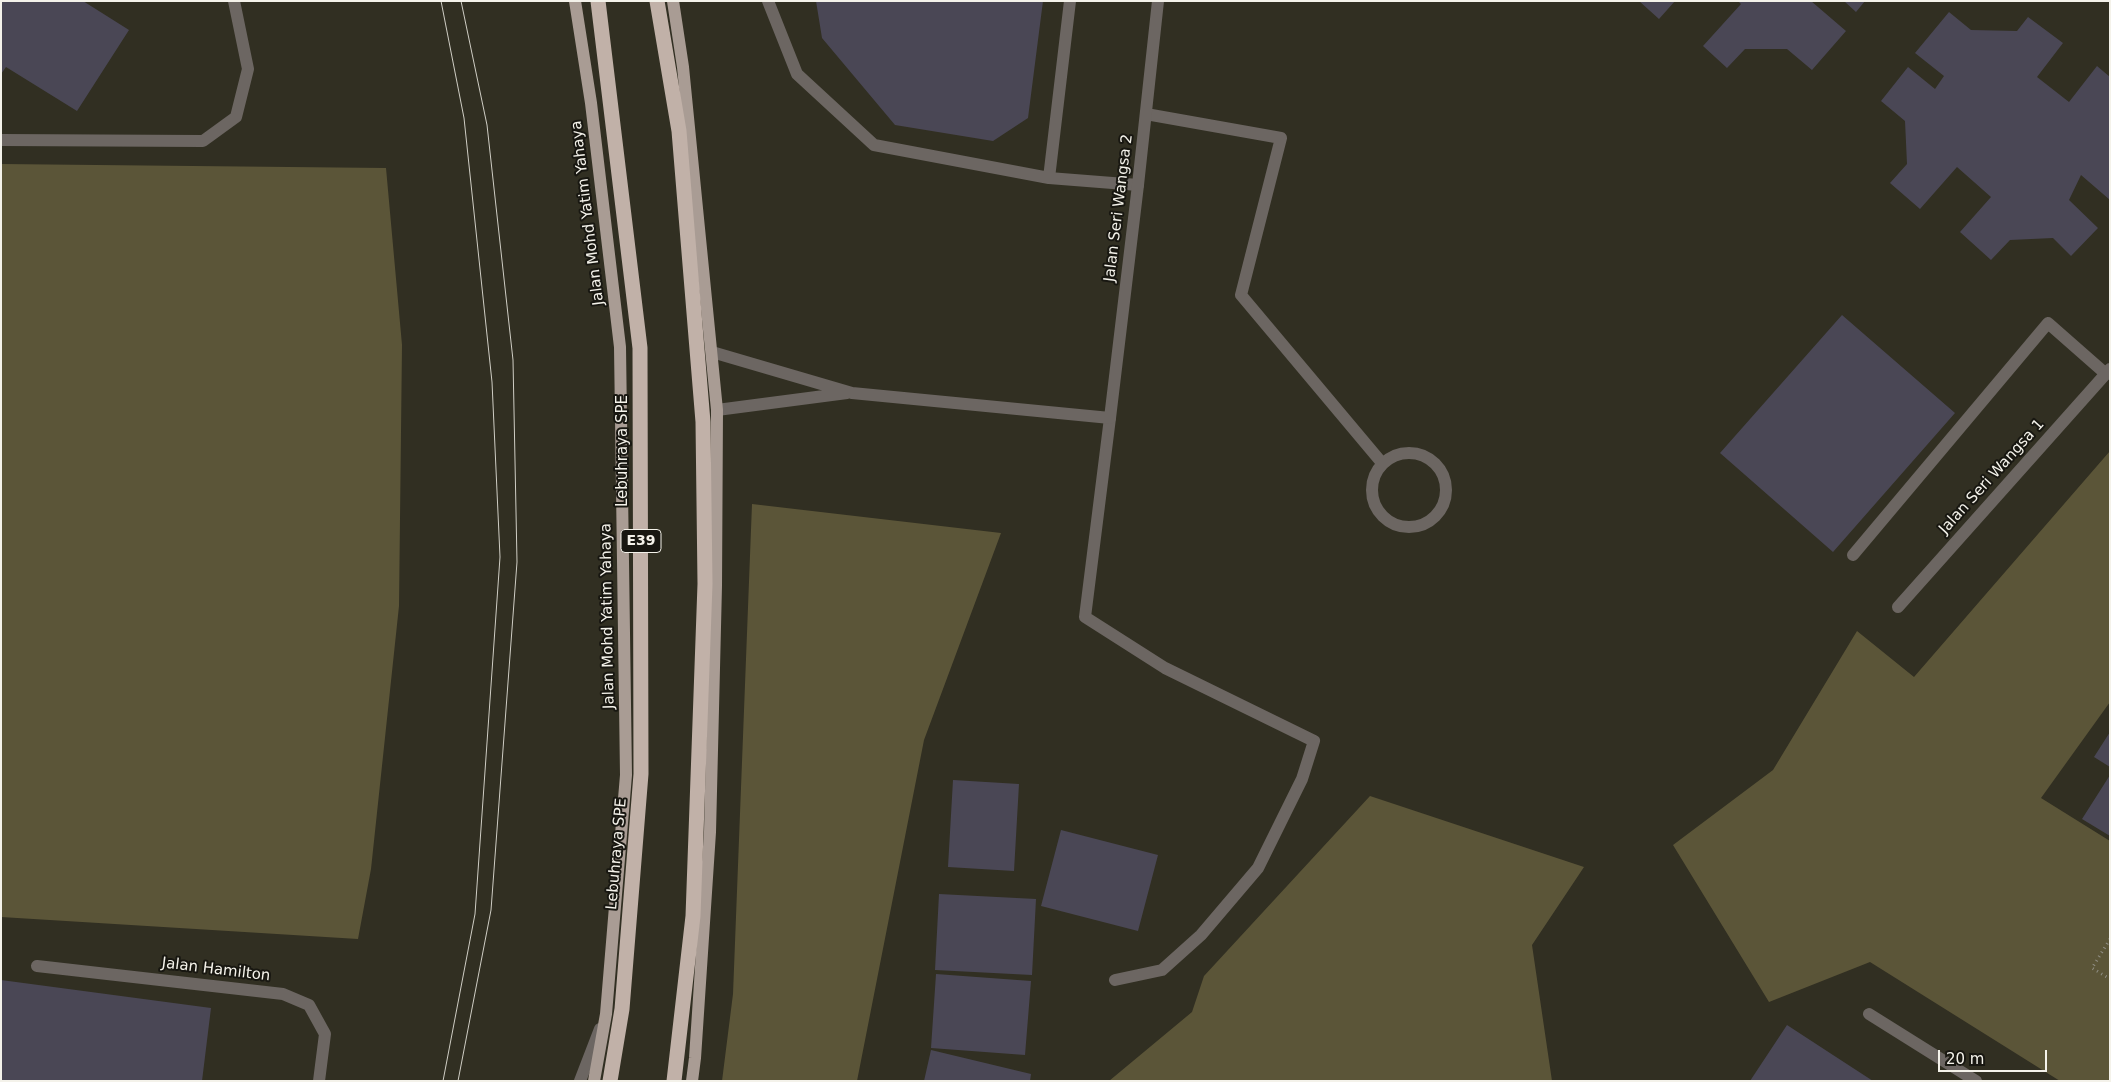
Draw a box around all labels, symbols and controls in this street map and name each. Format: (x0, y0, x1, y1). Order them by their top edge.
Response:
street label: Jalan Mohd Yatim Yahaya (568, 120, 608, 306)
street label: Jalan Seri Wangsa 2 (1101, 133, 1137, 283)
street label: Lebuhraya SPE (614, 395, 632, 507)
street label: Jalan Seri Wangsa 1 (1936, 416, 2048, 538)
street label: Jalan Mohd Yatim Yahaya (597, 523, 619, 709)
road number: E39 (621, 530, 661, 552)
street label: Lebuhraya SPE (603, 797, 631, 911)
street label: Jalan Hamilton (161, 954, 271, 986)
scale bar (1941, 1040, 2050, 1072)
text: 20 m (1946, 1050, 1984, 1068)

